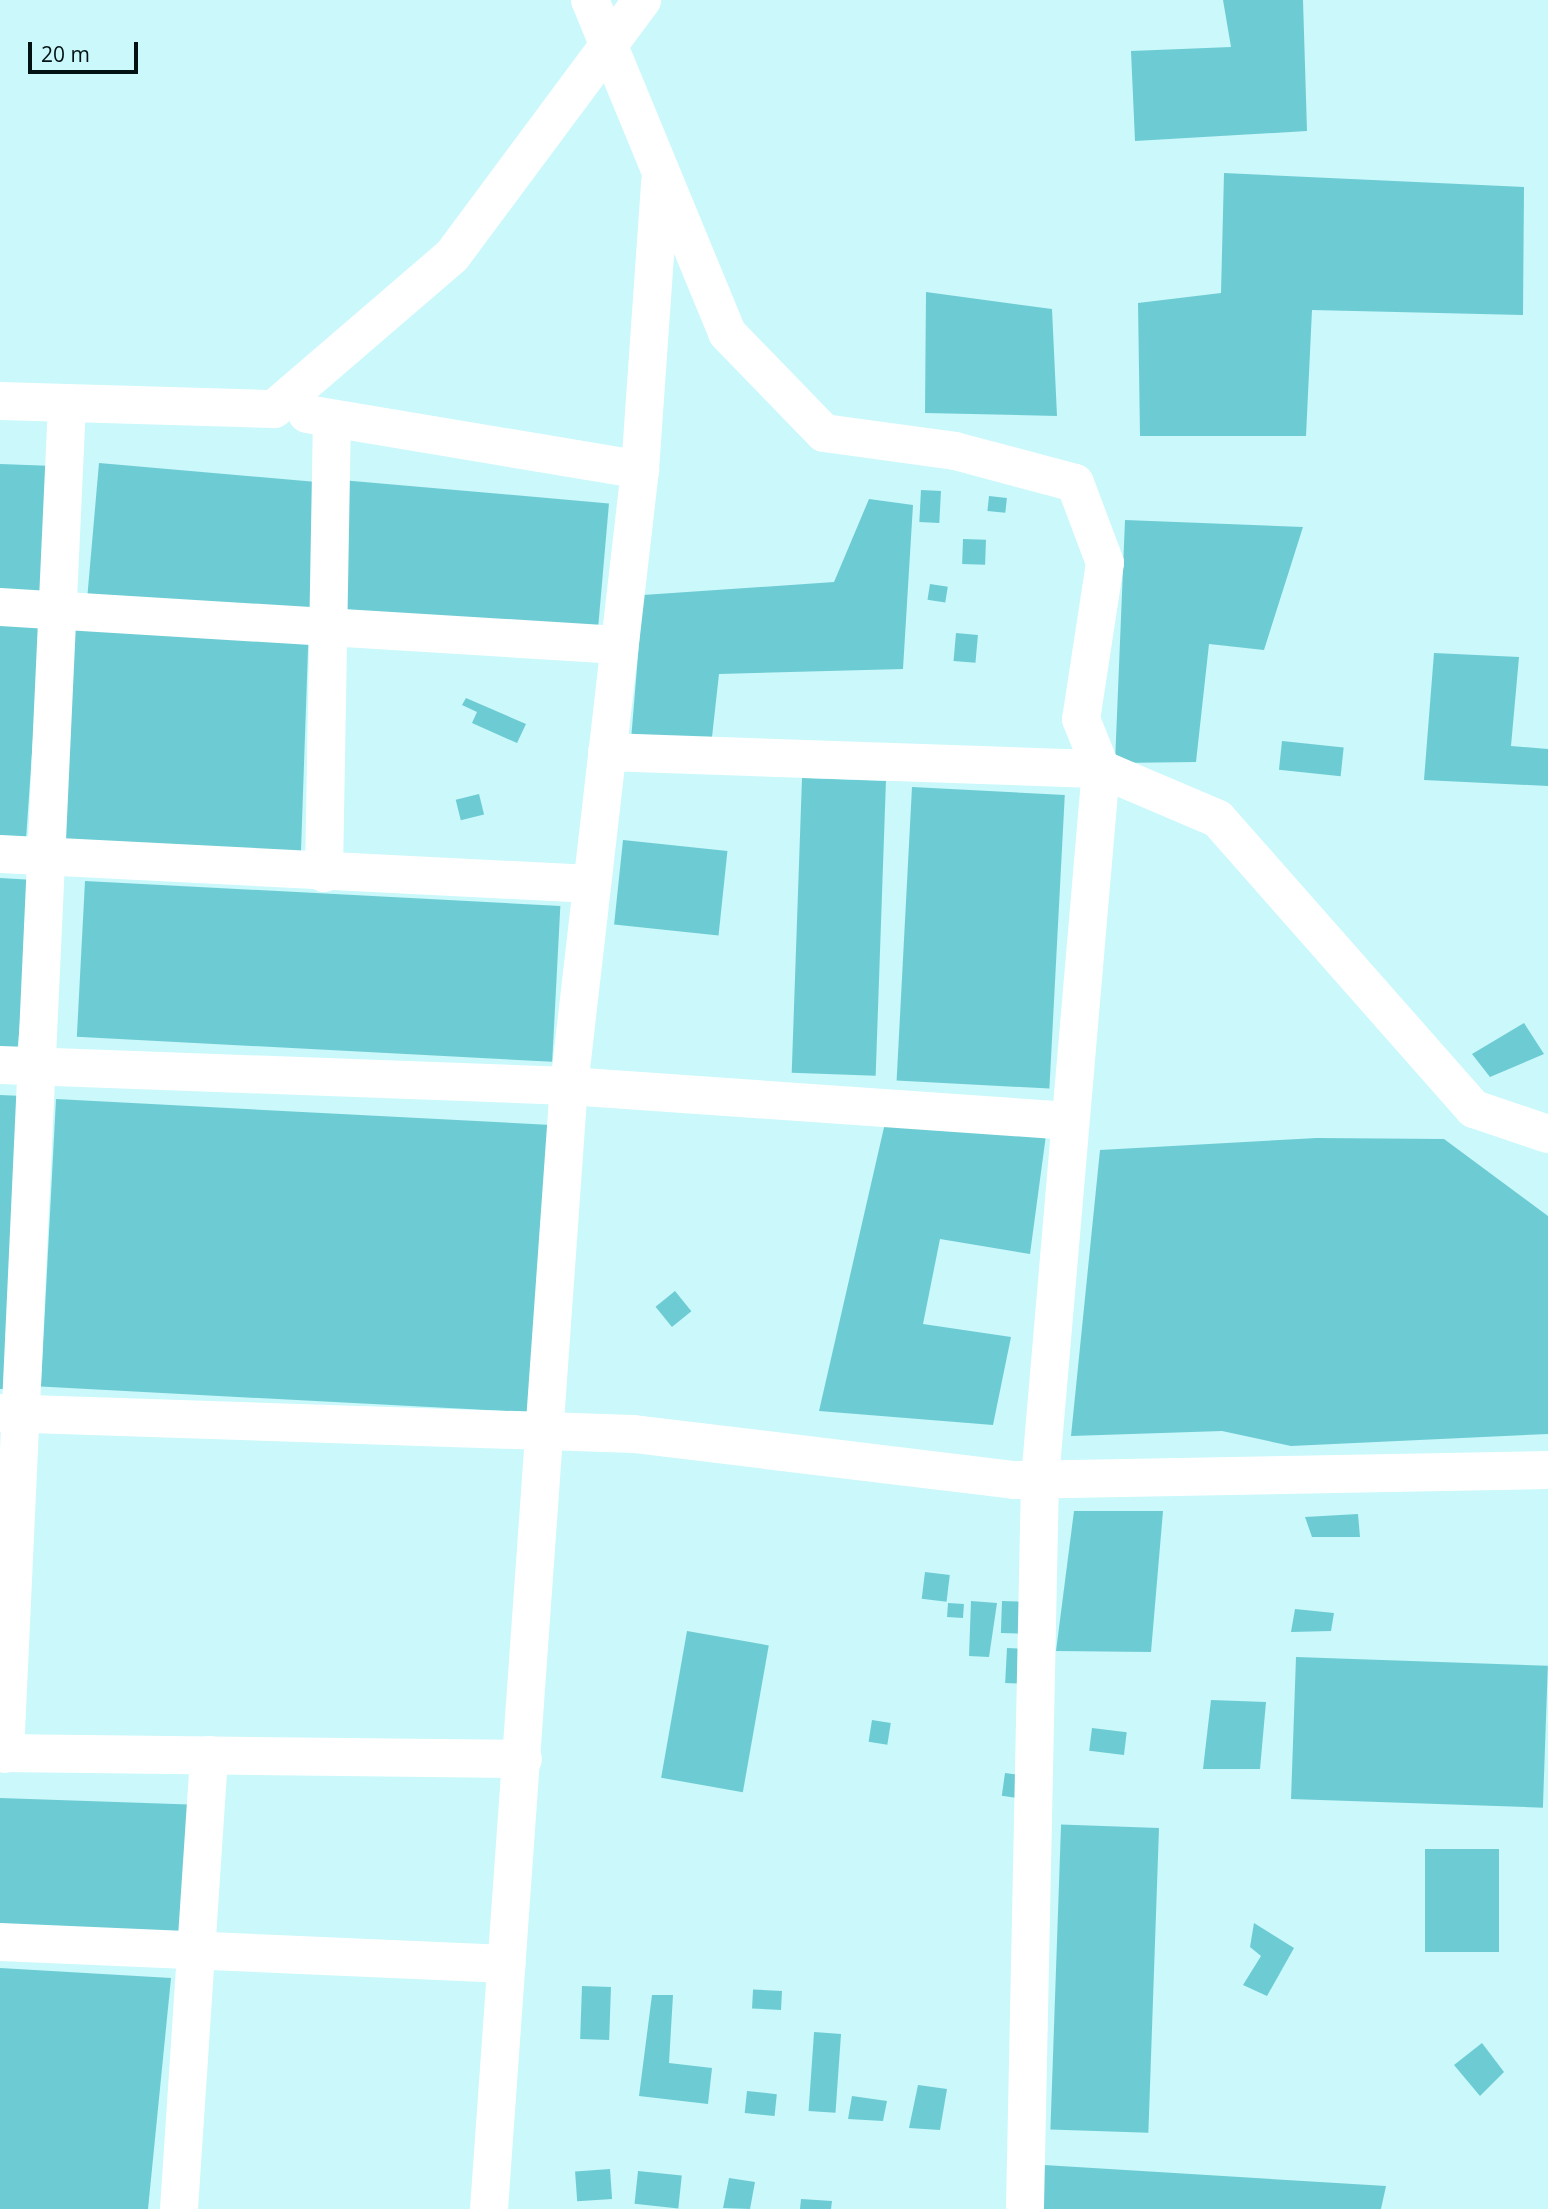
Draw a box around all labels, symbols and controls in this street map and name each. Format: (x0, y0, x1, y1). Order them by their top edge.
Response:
scale bar (32, 28, 142, 72)
text: 20 m (41, 40, 90, 68)

